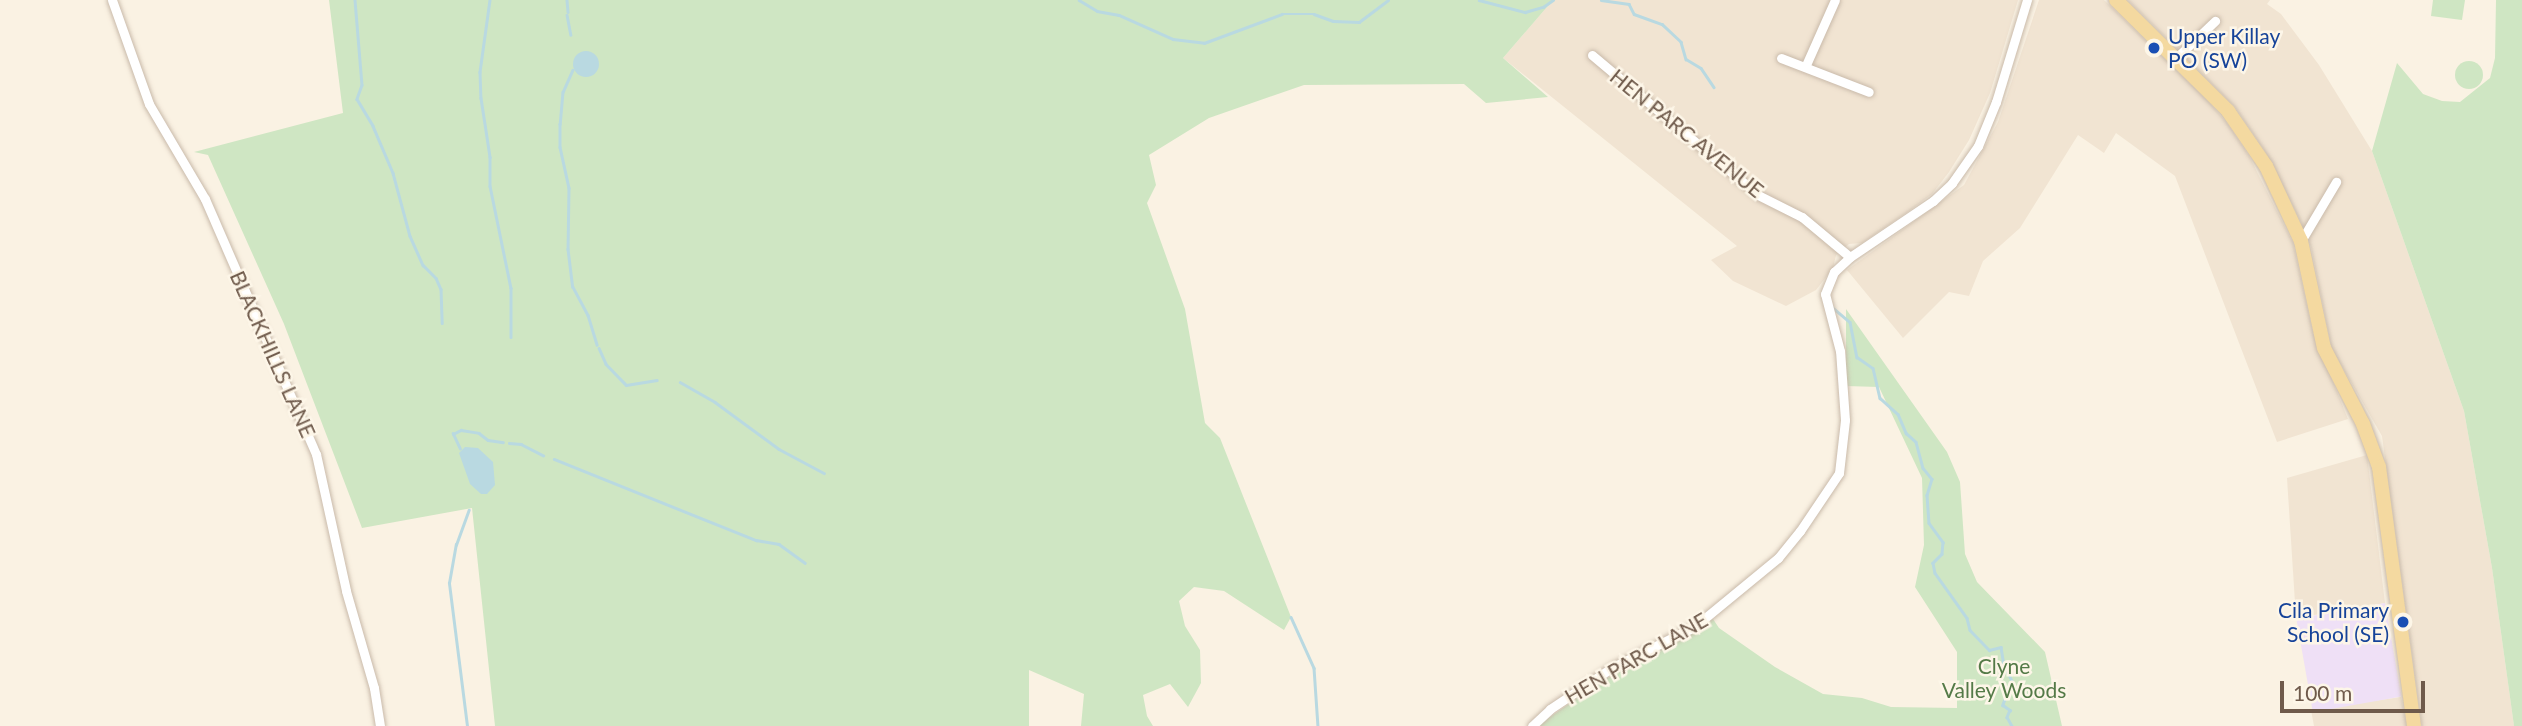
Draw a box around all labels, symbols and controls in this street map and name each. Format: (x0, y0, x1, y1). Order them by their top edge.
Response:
place label: Upper Killay PO (SW) (2168, 23, 2281, 73)
marker: Upper Killay PO (SW) (2146, 40, 2162, 56)
street label: HEN PARC AVENUE (1605, 63, 1769, 203)
street label: BLACKHILLS LANE (225, 267, 321, 441)
place label: Cila Primary School (SE) (2278, 597, 2389, 647)
street label: HEN PARC LANE (1560, 607, 1712, 709)
marker: Cila Primary School (SE) (2395, 614, 2411, 630)
park label: Clyne Valley Woods (1941, 653, 2067, 703)
scale bar (2284, 666, 2429, 710)
text: 100 m (2293, 680, 2352, 705)

